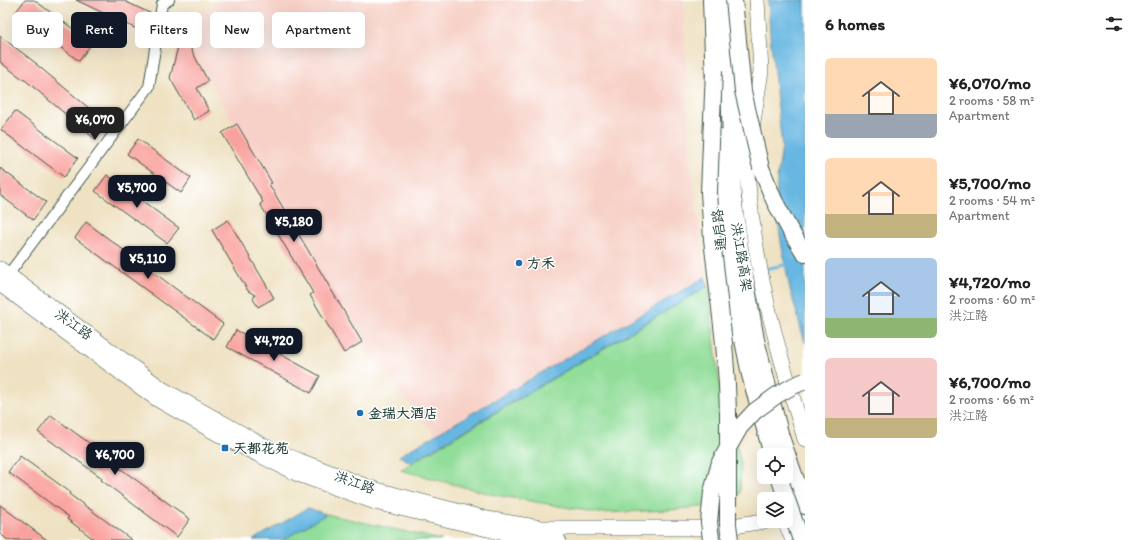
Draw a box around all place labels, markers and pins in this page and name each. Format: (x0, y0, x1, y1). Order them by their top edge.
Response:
pin: ¥6,070 (62, 107, 128, 141)
pin: ¥5,700 (104, 175, 170, 209)
pin: ¥5,180 (261, 209, 327, 243)
pin: ¥5,110 (115, 246, 181, 280)
place label: 方禾 (527, 255, 555, 272)
marker: 方禾 (514, 258, 524, 268)
pin: ¥4,720 (241, 328, 307, 362)
place label: 金瑞大酒店 (368, 405, 438, 422)
marker: 金瑞大酒店 (355, 408, 365, 418)
place label: 天都花苑 (233, 440, 289, 457)
pin: ¥6,700 (82, 442, 148, 476)
marker: 天都花苑 (220, 443, 230, 453)

